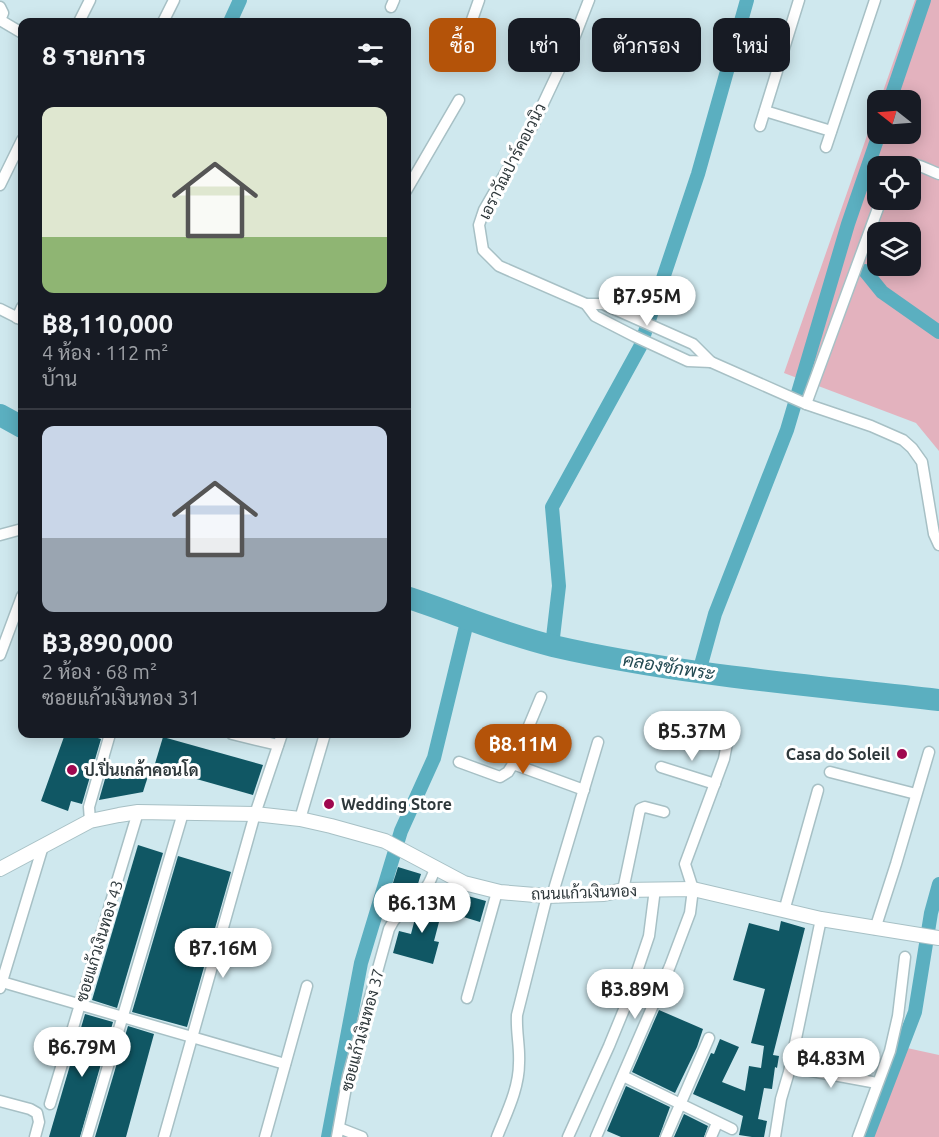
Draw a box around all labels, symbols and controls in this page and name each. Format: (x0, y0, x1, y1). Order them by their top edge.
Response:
chip: ซื้อ (429, 18, 496, 72)
chip: เช่า (508, 18, 580, 72)
chip: ตัวกรอง (592, 18, 701, 72)
chip: ใหม่ (713, 18, 790, 72)
icon: filters (354, 38, 387, 71)
text: 8 รายการ (42, 41, 146, 70)
north arrow (867, 90, 921, 144)
map controls (867, 90, 921, 276)
street label: เอราวัณปาร์คอเวนิว (472, 99, 549, 222)
icon: home (161, 146, 269, 254)
button: locate (867, 156, 921, 210)
button: layers (867, 222, 921, 276)
pin: ฿7.95M (598, 276, 696, 327)
text: ฿7.95M (613, 284, 681, 307)
text: ฿8,110,000 (42, 309, 173, 338)
text: 4 ห้อง · 112 m² (42, 341, 168, 364)
text: บ้าน (42, 367, 77, 390)
icon: home (161, 465, 269, 573)
text: ฿3,890,000 (42, 628, 173, 657)
water label: คลองชักพระ (622, 649, 717, 683)
text: 2 ห้อง · 68 m² (42, 660, 157, 683)
text: ซอยแก้วเงินทอง 31 (42, 686, 200, 709)
pin: ฿5.37M (643, 711, 741, 762)
text: ฿5.37M (658, 719, 726, 742)
pin: ฿8.11M (474, 724, 572, 775)
text: ฿8.11M (489, 732, 557, 755)
place label: Casa do Soleil (786, 745, 890, 763)
marker: Casa do Soleil (895, 747, 909, 761)
place label: ป.ปิ่นเกล้าคอนโด (84, 757, 199, 779)
marker: ป.ปิ่นเกล้าคอนโด (65, 763, 79, 777)
place label: Wedding Store (341, 795, 452, 813)
marker: Wedding Store (322, 797, 336, 811)
street label: ซอยแก้วเงินทอง 43 (71, 878, 126, 1004)
street label: ถนนแก้วเงินทอง (531, 880, 637, 903)
pin: ฿6.13M (373, 883, 471, 934)
text: ฿6.13M (388, 891, 456, 914)
pin: ฿7.16M (174, 928, 272, 979)
text: ฿7.16M (189, 936, 257, 959)
street label: ซอยแก้วเงินทอง 37 (336, 966, 387, 1093)
pin: ฿3.89M (586, 969, 684, 1020)
text: ฿3.89M (601, 977, 669, 1000)
pin: ฿6.79M (33, 1027, 131, 1078)
text: ฿6.79M (48, 1035, 116, 1058)
pin: ฿4.83M (782, 1038, 880, 1089)
text: ฿4.83M (797, 1046, 865, 1069)

